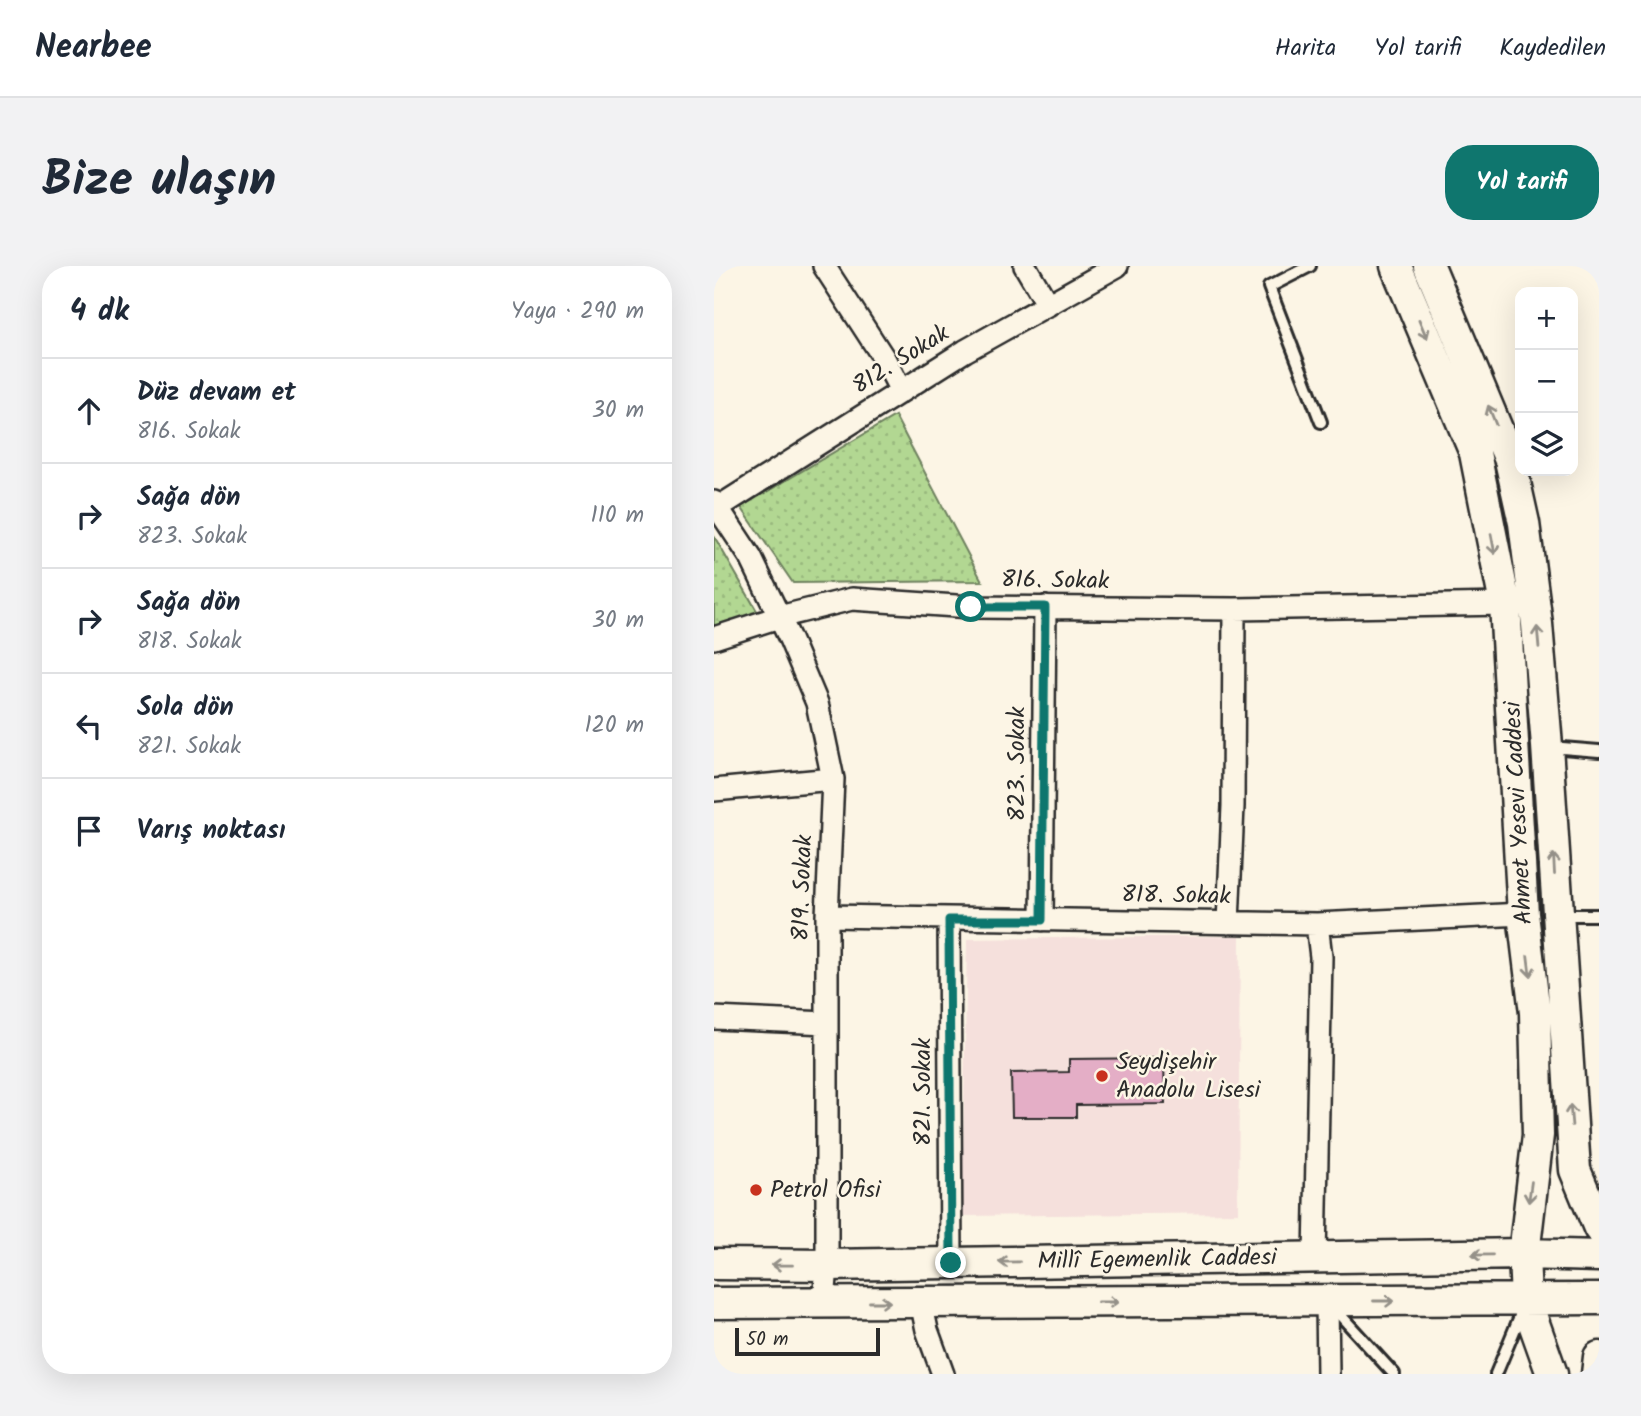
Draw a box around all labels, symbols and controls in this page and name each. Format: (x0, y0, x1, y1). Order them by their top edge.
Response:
text: Nearbee (35, 22, 152, 75)
text: Harita (1275, 29, 1336, 68)
text: Yol tarifi (1374, 29, 1461, 68)
text: Kaydedilen (1499, 29, 1606, 68)
text: Bize ulaşın (42, 143, 276, 221)
button: Yol tarifi (1445, 145, 1599, 220)
map controls (1515, 287, 1578, 476)
button: + (1515, 287, 1578, 350)
text: 4 dk (70, 288, 129, 336)
text: Yaya · 290 m (511, 294, 644, 330)
street label: 812. Sokak (845, 314, 958, 405)
one-way arrow (1417, 318, 1430, 339)
button: − (1515, 350, 1578, 413)
text: Düz devam et (137, 372, 296, 414)
icon: ahead (70, 392, 108, 430)
text: 30 m (592, 393, 644, 429)
one-way arrow (1485, 405, 1498, 427)
button: layers (1515, 413, 1578, 476)
text: 816. Sokak (137, 414, 241, 450)
text: Sağa dön (137, 477, 240, 519)
icon: right (70, 497, 108, 535)
text: 110 m (591, 498, 644, 534)
text: 823. Sokak (137, 519, 247, 555)
one-way arrow (1486, 532, 1500, 555)
street label: 816. Sokak (1001, 561, 1110, 601)
text: Sağa dön (137, 582, 240, 624)
route start (955, 591, 986, 622)
icon: right (70, 602, 108, 640)
text: 30 m (592, 603, 644, 639)
text: 818. Sokak (137, 624, 242, 660)
one-way arrow (1531, 626, 1544, 649)
text: Sola dön (137, 687, 234, 729)
street label: Ahmet Yesevi Caddesi (1494, 699, 1544, 926)
street label: 823. Sokak (998, 706, 1037, 821)
icon: left (70, 707, 108, 745)
text: 120 m (584, 708, 644, 744)
text: 821. Sokak (137, 729, 241, 765)
text: Varış noktası (137, 810, 285, 852)
icon: arrive (70, 812, 108, 850)
street label: 819. Sokak (782, 833, 824, 942)
one-way arrow (1547, 853, 1560, 876)
street label: 818. Sokak (1121, 876, 1232, 916)
one-way arrow (1523, 954, 1536, 976)
street label: 821. Sokak (904, 1037, 943, 1146)
place label: Seydişehir Anadolu Lisesi (1116, 1043, 1262, 1110)
marker: Seydişehir Anadolu Lisesi (1094, 1068, 1110, 1084)
one-way arrow (1564, 1105, 1577, 1127)
place label: Petrol Ofisi (770, 1171, 882, 1210)
one-way arrow (1524, 1180, 1537, 1203)
marker: Petrol Ofisi (748, 1182, 764, 1198)
street label: Millî Egemenlik Caddesi (1037, 1238, 1278, 1282)
route end (935, 1247, 966, 1278)
one-way arrow (1471, 1248, 1494, 1262)
one-way arrow (998, 1255, 1021, 1269)
one-way arrow (771, 1258, 794, 1271)
one-way arrow (1372, 1294, 1395, 1308)
one-way arrow (868, 1295, 891, 1309)
one-way arrow (1096, 1295, 1119, 1309)
scale bar (735, 1325, 880, 1357)
text: 50 m (746, 1325, 788, 1355)

